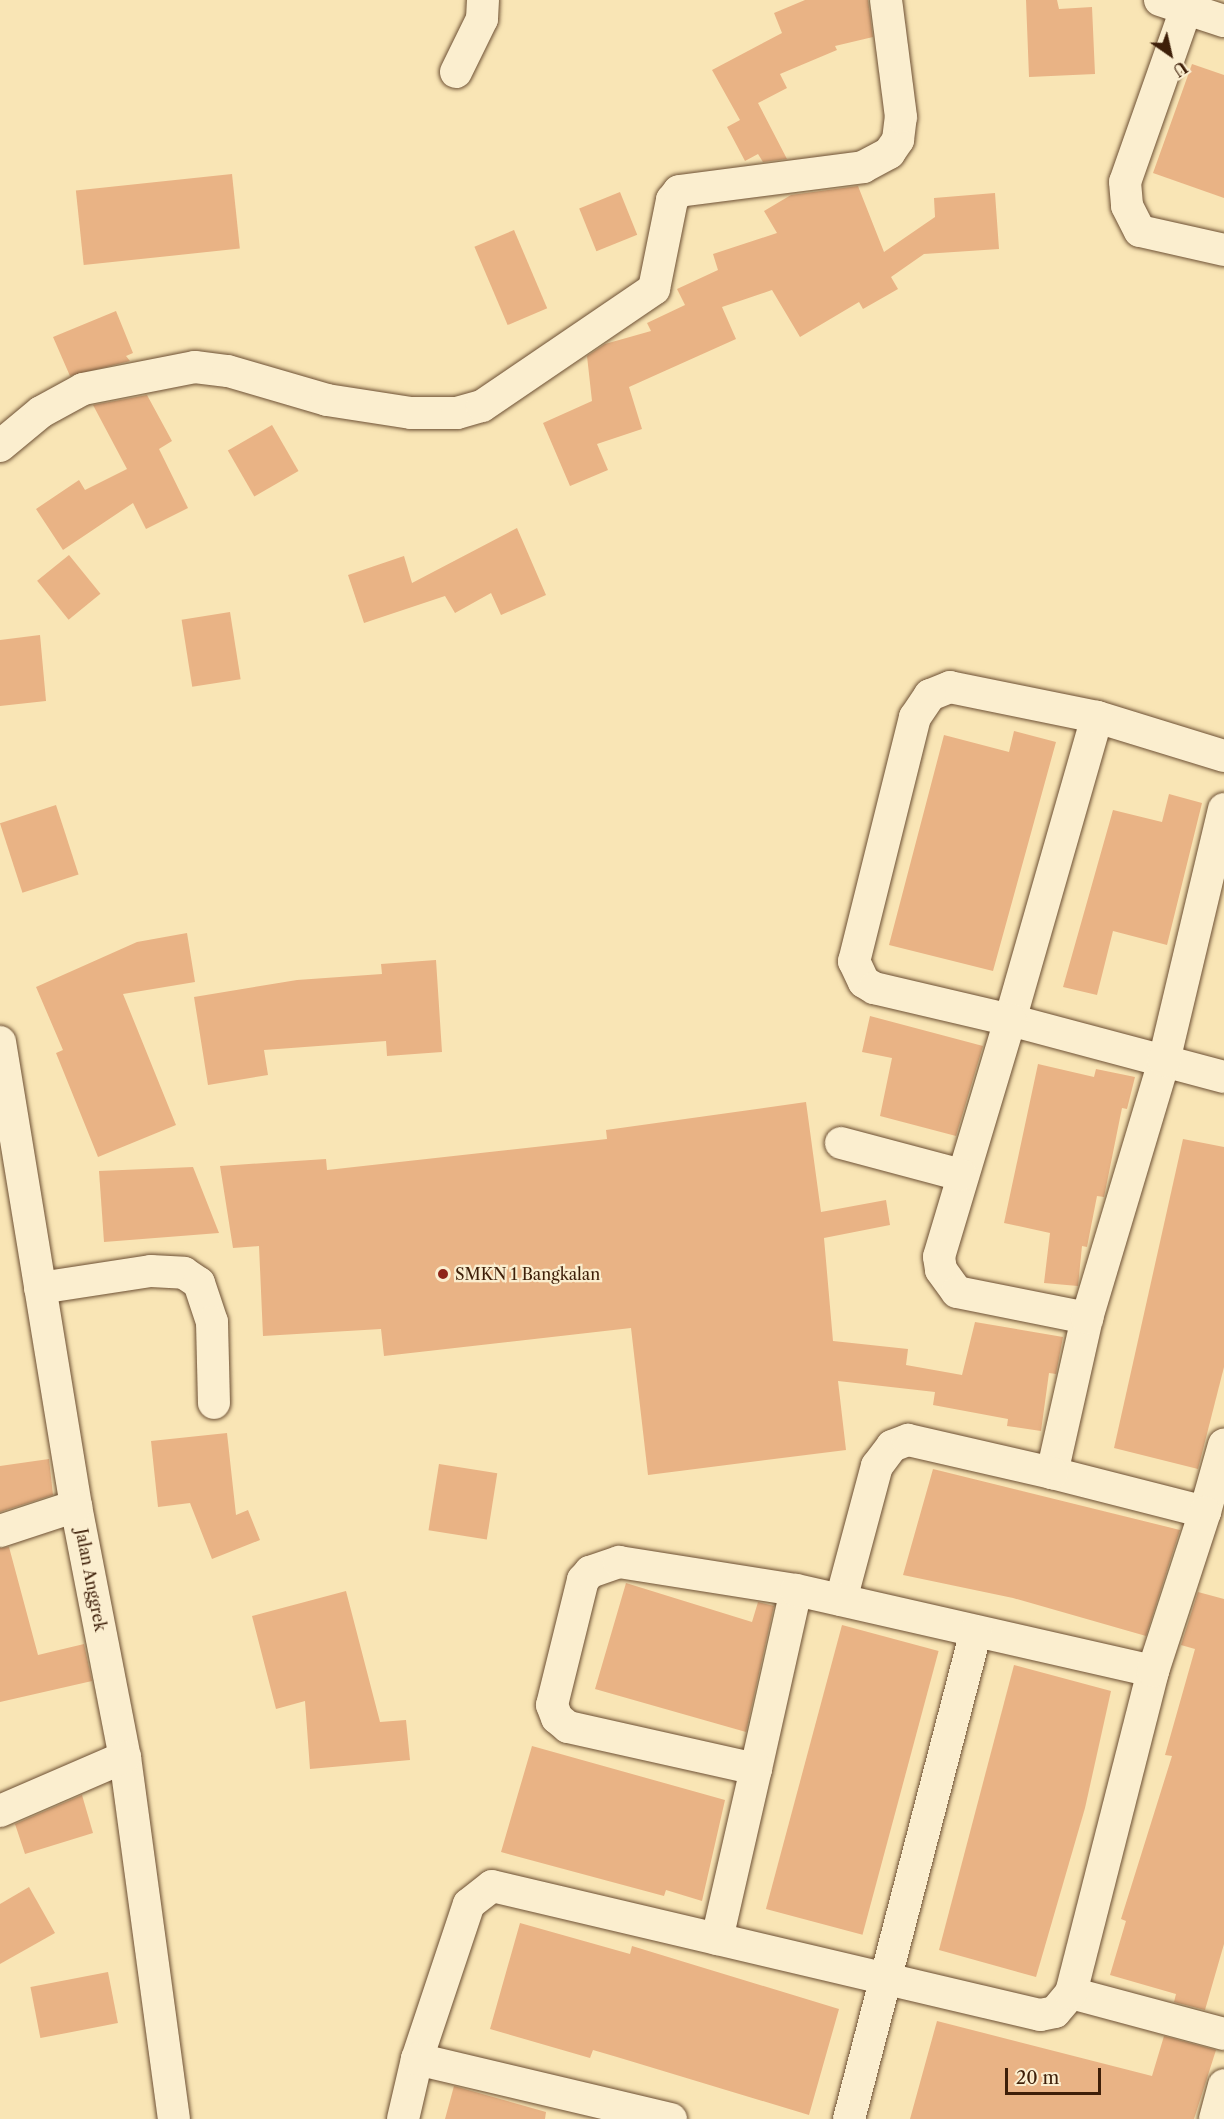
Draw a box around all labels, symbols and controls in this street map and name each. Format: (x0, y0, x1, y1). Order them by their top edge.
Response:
north arrow (1140, 24, 1200, 84)
text: U (1169, 57, 1191, 81)
place label: SMKN 1 Bangkalan (455, 1264, 600, 1284)
marker: SMKN 1 Bangkalan (436, 1267, 450, 1281)
street label: Jalan Anggrek (72, 1527, 110, 1633)
scale bar (1008, 2056, 1104, 2094)
text: 20 m (1016, 2067, 1059, 2089)

